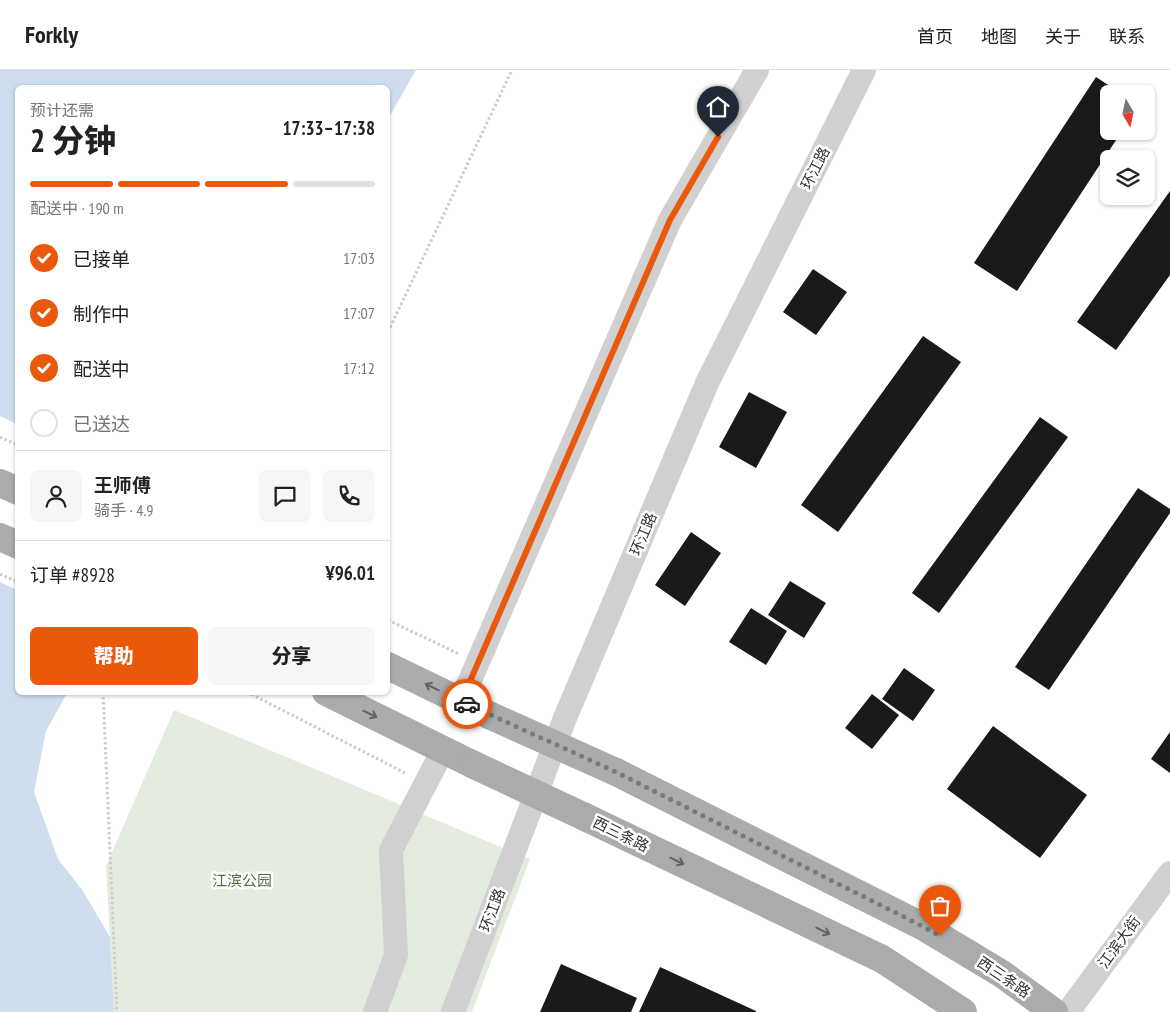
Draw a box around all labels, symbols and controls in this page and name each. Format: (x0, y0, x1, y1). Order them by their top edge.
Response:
text: Forkly (25, 19, 78, 50)
text: 首页 (917, 25, 953, 48)
text: 地图 (981, 25, 1017, 48)
text: 关于 (1045, 25, 1081, 48)
text: 联系 (1109, 25, 1145, 48)
north arrow (1100, 85, 1155, 140)
map controls (1100, 85, 1155, 205)
pin (697, 86, 739, 137)
icon: home (704, 93, 732, 121)
text: 预计还需 (30, 100, 94, 120)
text: 17:33–17:38 (282, 116, 375, 140)
text: 2 分钟 (30, 119, 116, 161)
street label: 环江路 (796, 144, 834, 192)
button: layers (1100, 150, 1155, 205)
text: 配送中 · 190 m (30, 198, 124, 218)
icon: check (30, 244, 58, 272)
text: 已接单 (73, 247, 130, 271)
text: 17:03 (343, 248, 375, 268)
icon: check (30, 299, 58, 327)
text: 制作中 (73, 302, 130, 326)
text: 17:07 (343, 303, 375, 323)
icon: check (30, 354, 58, 382)
text: 配送中 (73, 357, 130, 381)
text: 17:12 (343, 358, 375, 378)
text: 已送达 (73, 412, 130, 436)
button: person (30, 470, 82, 522)
button: chat (259, 470, 311, 522)
button: phone (323, 470, 375, 522)
text: 王师傅 (94, 473, 151, 497)
text: 骑手 · 4.9 (94, 500, 153, 520)
street label: 环江路 (625, 510, 661, 558)
text: ¥96.01 (326, 561, 375, 585)
text: 订单 #8928 (30, 563, 115, 587)
button: 帮助 (30, 627, 198, 685)
button: 分享 (208, 627, 375, 685)
courier (442, 679, 492, 729)
one-way arrow (425, 682, 440, 692)
icon: car (453, 690, 481, 718)
one-way arrow (362, 710, 377, 719)
street label: 西三条路 (590, 812, 652, 856)
one-way arrow (669, 857, 684, 866)
park label: 江滨公园 (212, 871, 272, 890)
pin (919, 885, 961, 936)
street label: 环江路 (475, 886, 509, 934)
icon: bag (926, 892, 954, 920)
street label: 江滨大街 (1094, 912, 1144, 972)
one-way arrow (815, 927, 830, 936)
street label: 西三条路 (974, 952, 1034, 1002)

